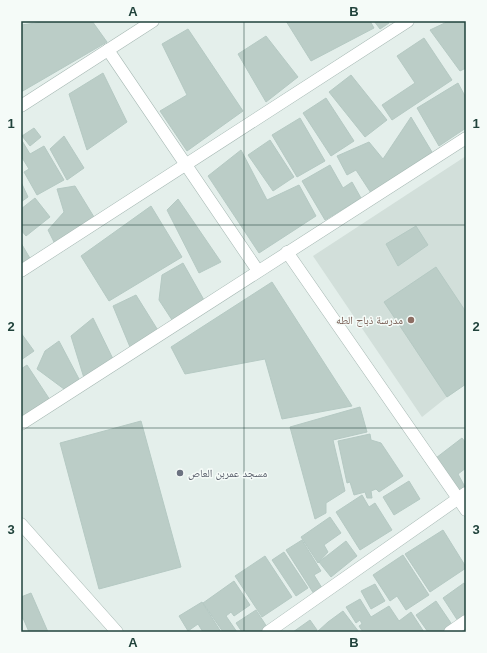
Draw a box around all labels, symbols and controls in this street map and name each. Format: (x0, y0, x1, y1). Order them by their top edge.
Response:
text: A (128, 4, 138, 19)
text: B (349, 4, 359, 19)
text: 1 (7, 116, 15, 131)
text: 1 (472, 116, 480, 131)
place label: مدرسة ذباح الطه (336, 314, 403, 327)
marker: مدرسة ذباح الطه (406, 315, 416, 325)
text: 2 (7, 319, 15, 334)
text: 2 (472, 319, 480, 334)
place label: مسجد عمربن العاص (188, 467, 267, 480)
marker: مسجد عمربن العاص (175, 468, 185, 478)
text: 3 (7, 522, 15, 537)
text: 3 (472, 522, 480, 537)
text: A (128, 635, 138, 650)
text: B (349, 635, 359, 650)

